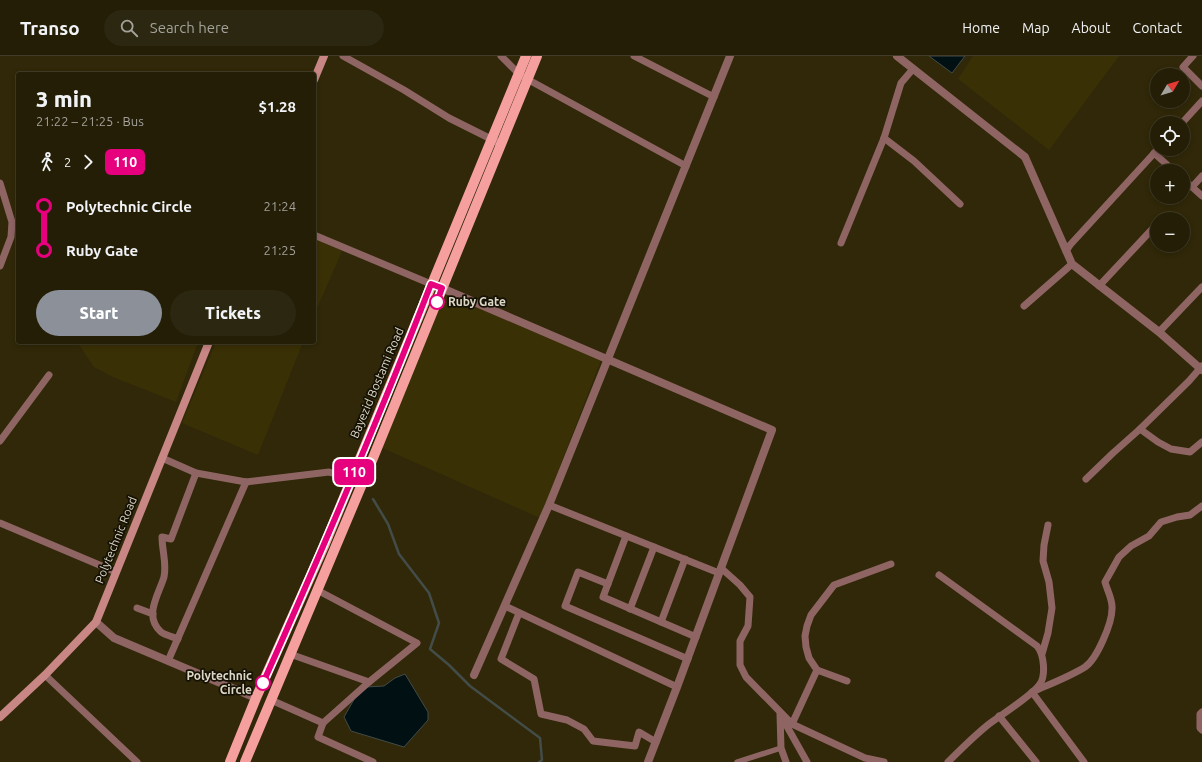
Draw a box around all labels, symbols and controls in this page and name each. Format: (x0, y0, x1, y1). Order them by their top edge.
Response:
search box (104, 10, 384, 46)
text: Transo (20, 17, 80, 39)
icon: search (118, 17, 140, 39)
text: Search here (150, 19, 229, 36)
text: Home (962, 20, 1000, 36)
text: Map (1022, 20, 1050, 36)
text: About (1072, 20, 1111, 36)
text: Contact (1133, 20, 1182, 36)
north arrow (1150, 68, 1190, 108)
map controls (1150, 68, 1190, 252)
text: 3 min (36, 86, 92, 111)
text: $1.28 (258, 98, 296, 115)
text: 21:22 – 21:25 · Bus (36, 114, 144, 128)
button: locate (1150, 116, 1190, 156)
icon: walk (36, 151, 58, 173)
icon: forward (77, 151, 99, 173)
text: 110 (113, 154, 137, 170)
text: 2 (64, 155, 71, 169)
button: + (1150, 164, 1190, 204)
text: Polytechnic Circle (66, 198, 192, 215)
text: 21:24 (263, 199, 296, 213)
button: − (1150, 212, 1190, 252)
text: Ruby Gate (66, 242, 138, 259)
text: 21:25 (263, 243, 296, 257)
button: Start (36, 290, 162, 336)
button: Tickets (170, 290, 296, 336)
marker: Ruby Gate (429, 294, 445, 310)
place label: Ruby Gate (448, 295, 506, 308)
street label: Bayezid Bostami Road (347, 326, 406, 440)
line badge: 110 (331, 459, 377, 485)
text: 110 (342, 464, 366, 480)
street label: Polytechnic Road (92, 494, 139, 585)
place label: Polytechnic Circle (186, 669, 252, 696)
marker: Polytechnic Circle (255, 675, 271, 691)

